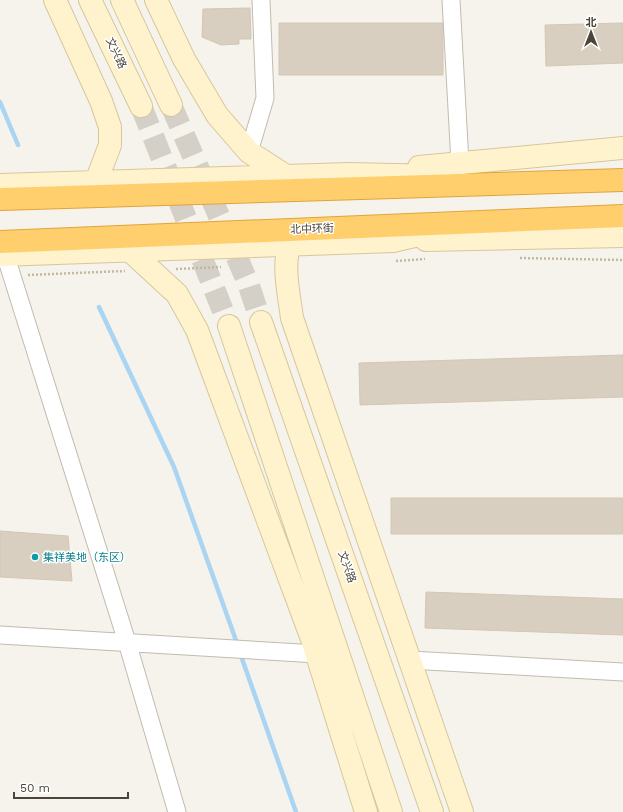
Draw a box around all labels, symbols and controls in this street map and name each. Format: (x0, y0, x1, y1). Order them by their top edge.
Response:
north arrow (571, 12, 611, 52)
text: 北 (586, 16, 597, 29)
street label: 文兴路 (103, 35, 129, 71)
street label: 北中环街 (290, 222, 334, 236)
street label: 文兴路 (335, 549, 359, 585)
place label: 集祥美地（东区） (43, 551, 131, 564)
marker: 集祥美地（东区） (30, 552, 40, 562)
scale bar (14, 774, 128, 800)
text: 50 m (20, 781, 50, 795)

